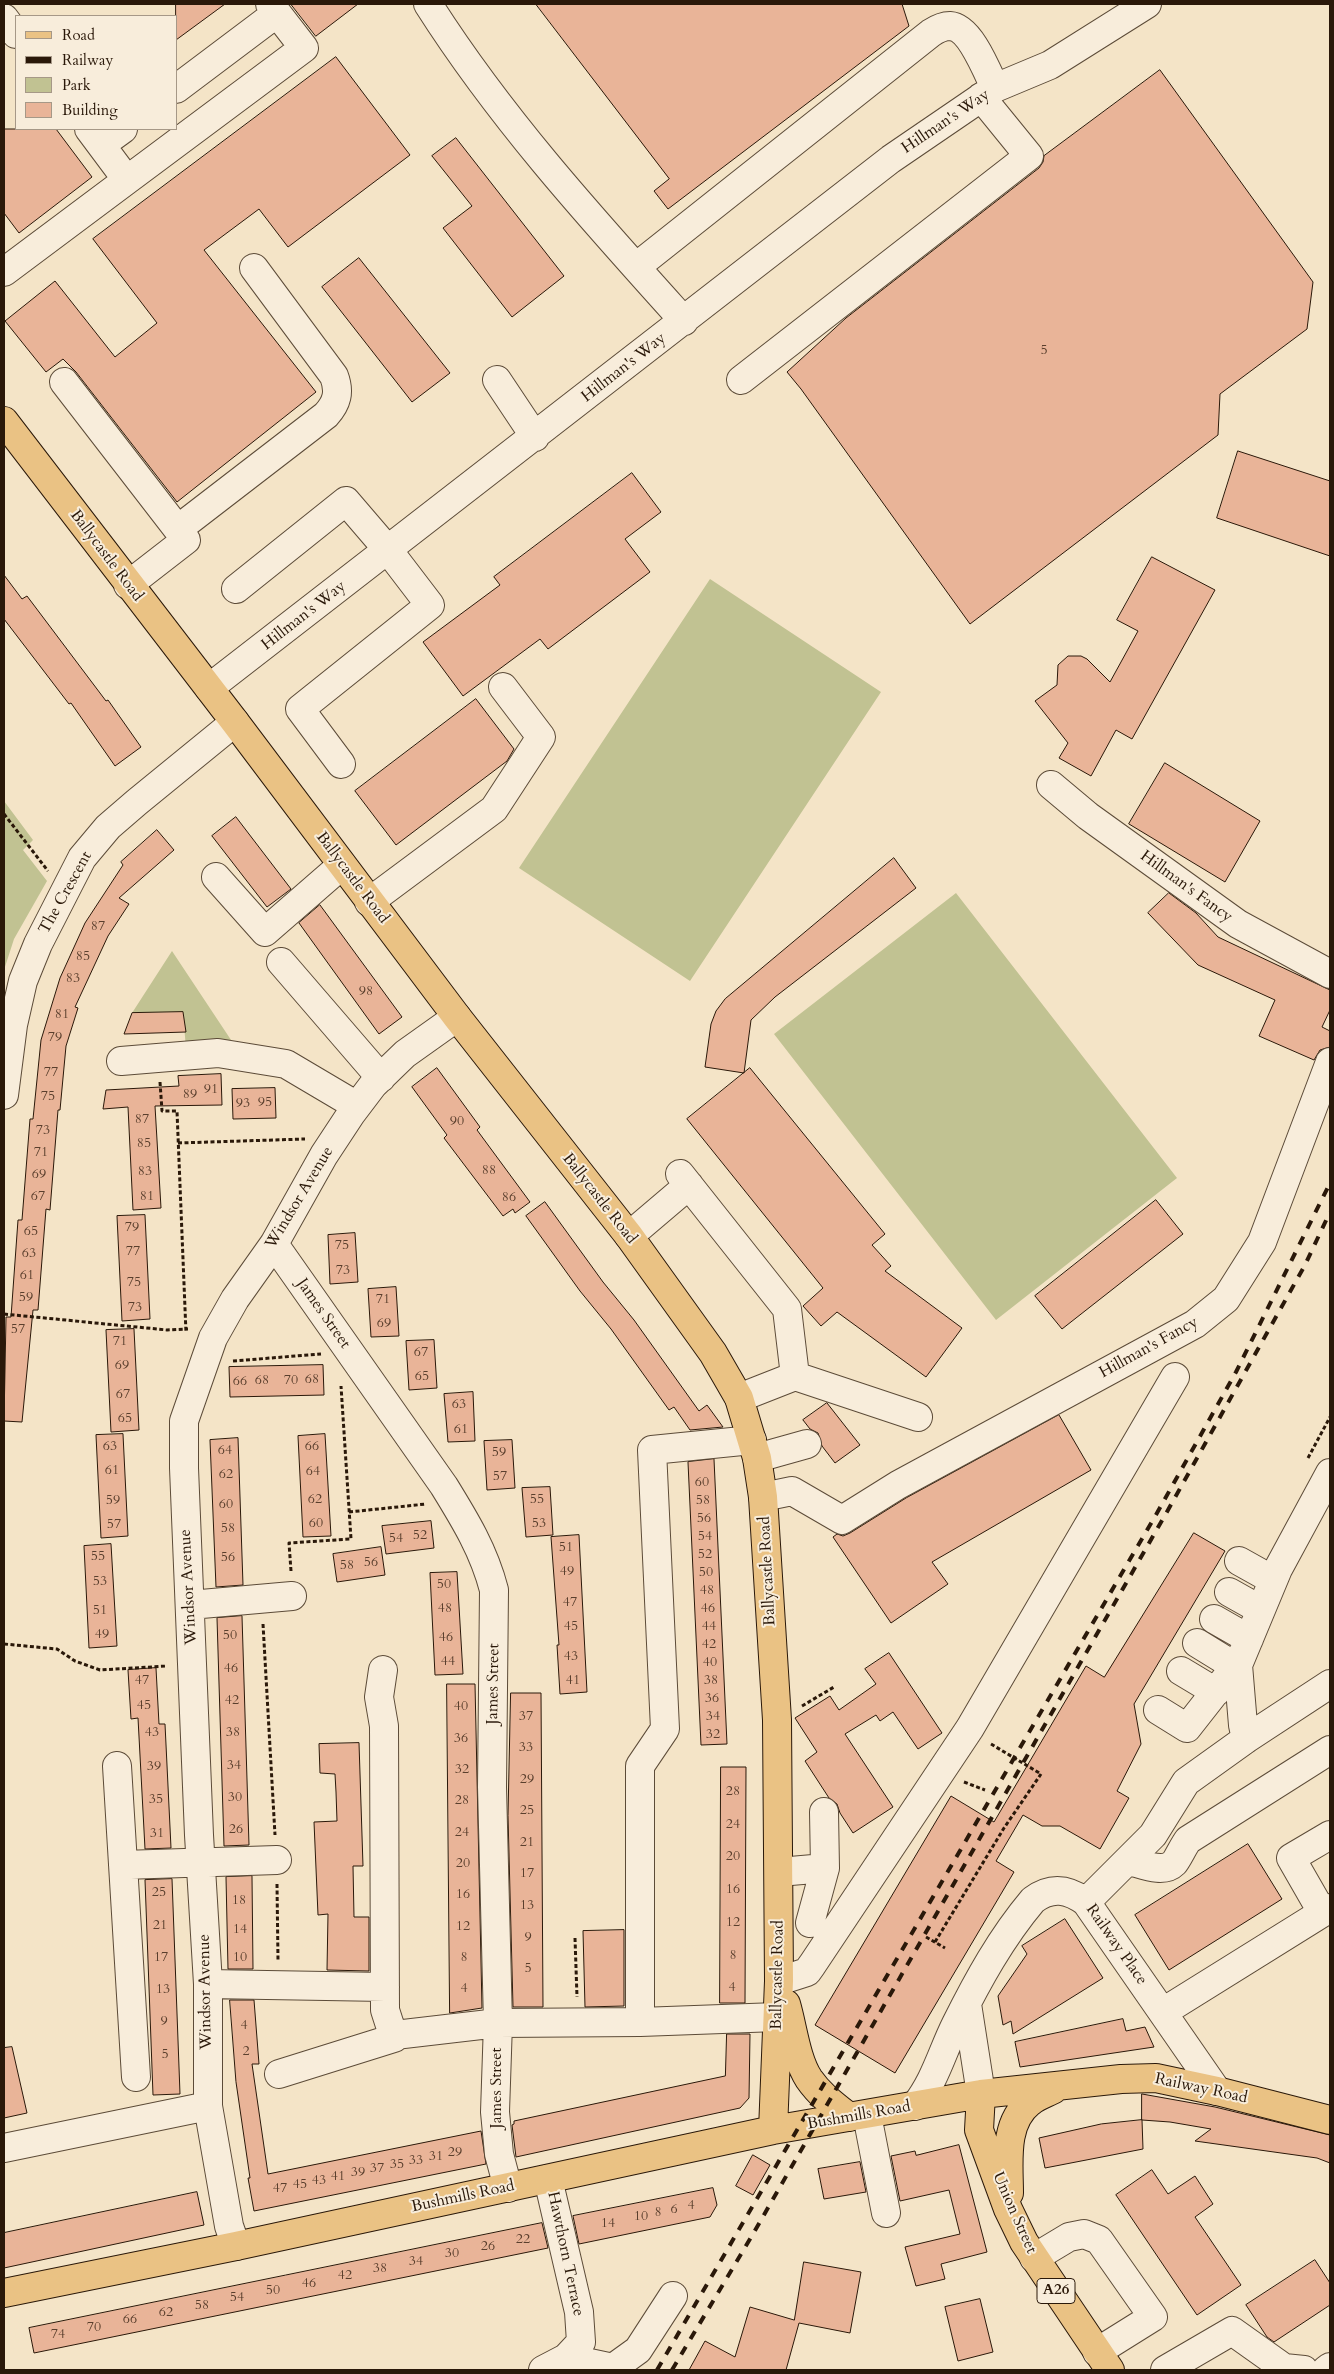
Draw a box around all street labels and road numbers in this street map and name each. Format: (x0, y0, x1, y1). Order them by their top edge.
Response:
street label: Hillman's Way (898, 86, 994, 158)
street label: Hillman's Way (578, 329, 670, 407)
street label: Ballycastle Road (65, 506, 147, 606)
street label: Hillman's Way (258, 577, 350, 655)
street label: Ballycastle Road (311, 828, 393, 928)
street label: Hillman's Fancy (1136, 847, 1236, 927)
street label: The Crescent (35, 848, 97, 938)
street label: Windsor Avenue (262, 1143, 338, 1253)
street label: Ballycastle Road (558, 1150, 640, 1248)
street label: James Street (292, 1275, 354, 1353)
street label: Hillman's Fancy (1096, 1313, 1202, 1383)
street label: Ballycastle Road (756, 1516, 780, 1626)
street label: Windsor Avenue (176, 1529, 202, 1645)
street label: James Street (484, 1643, 504, 1725)
street label: Railway Place (1081, 1901, 1151, 1989)
street label: Ballycastle Road (767, 1920, 789, 2030)
street label: Windsor Avenue (195, 1934, 217, 2050)
street label: James Street (487, 2047, 507, 2129)
street label: Railway Road (1153, 2070, 1249, 2108)
street label: Bushmills Road (806, 2097, 912, 2135)
street label: Union Street (987, 2169, 1041, 2257)
street label: Bushmills Road (410, 2177, 516, 2217)
street label: Hawthorn Terrace (542, 2190, 588, 2318)
road number: A26 (1037, 2278, 1075, 2304)

